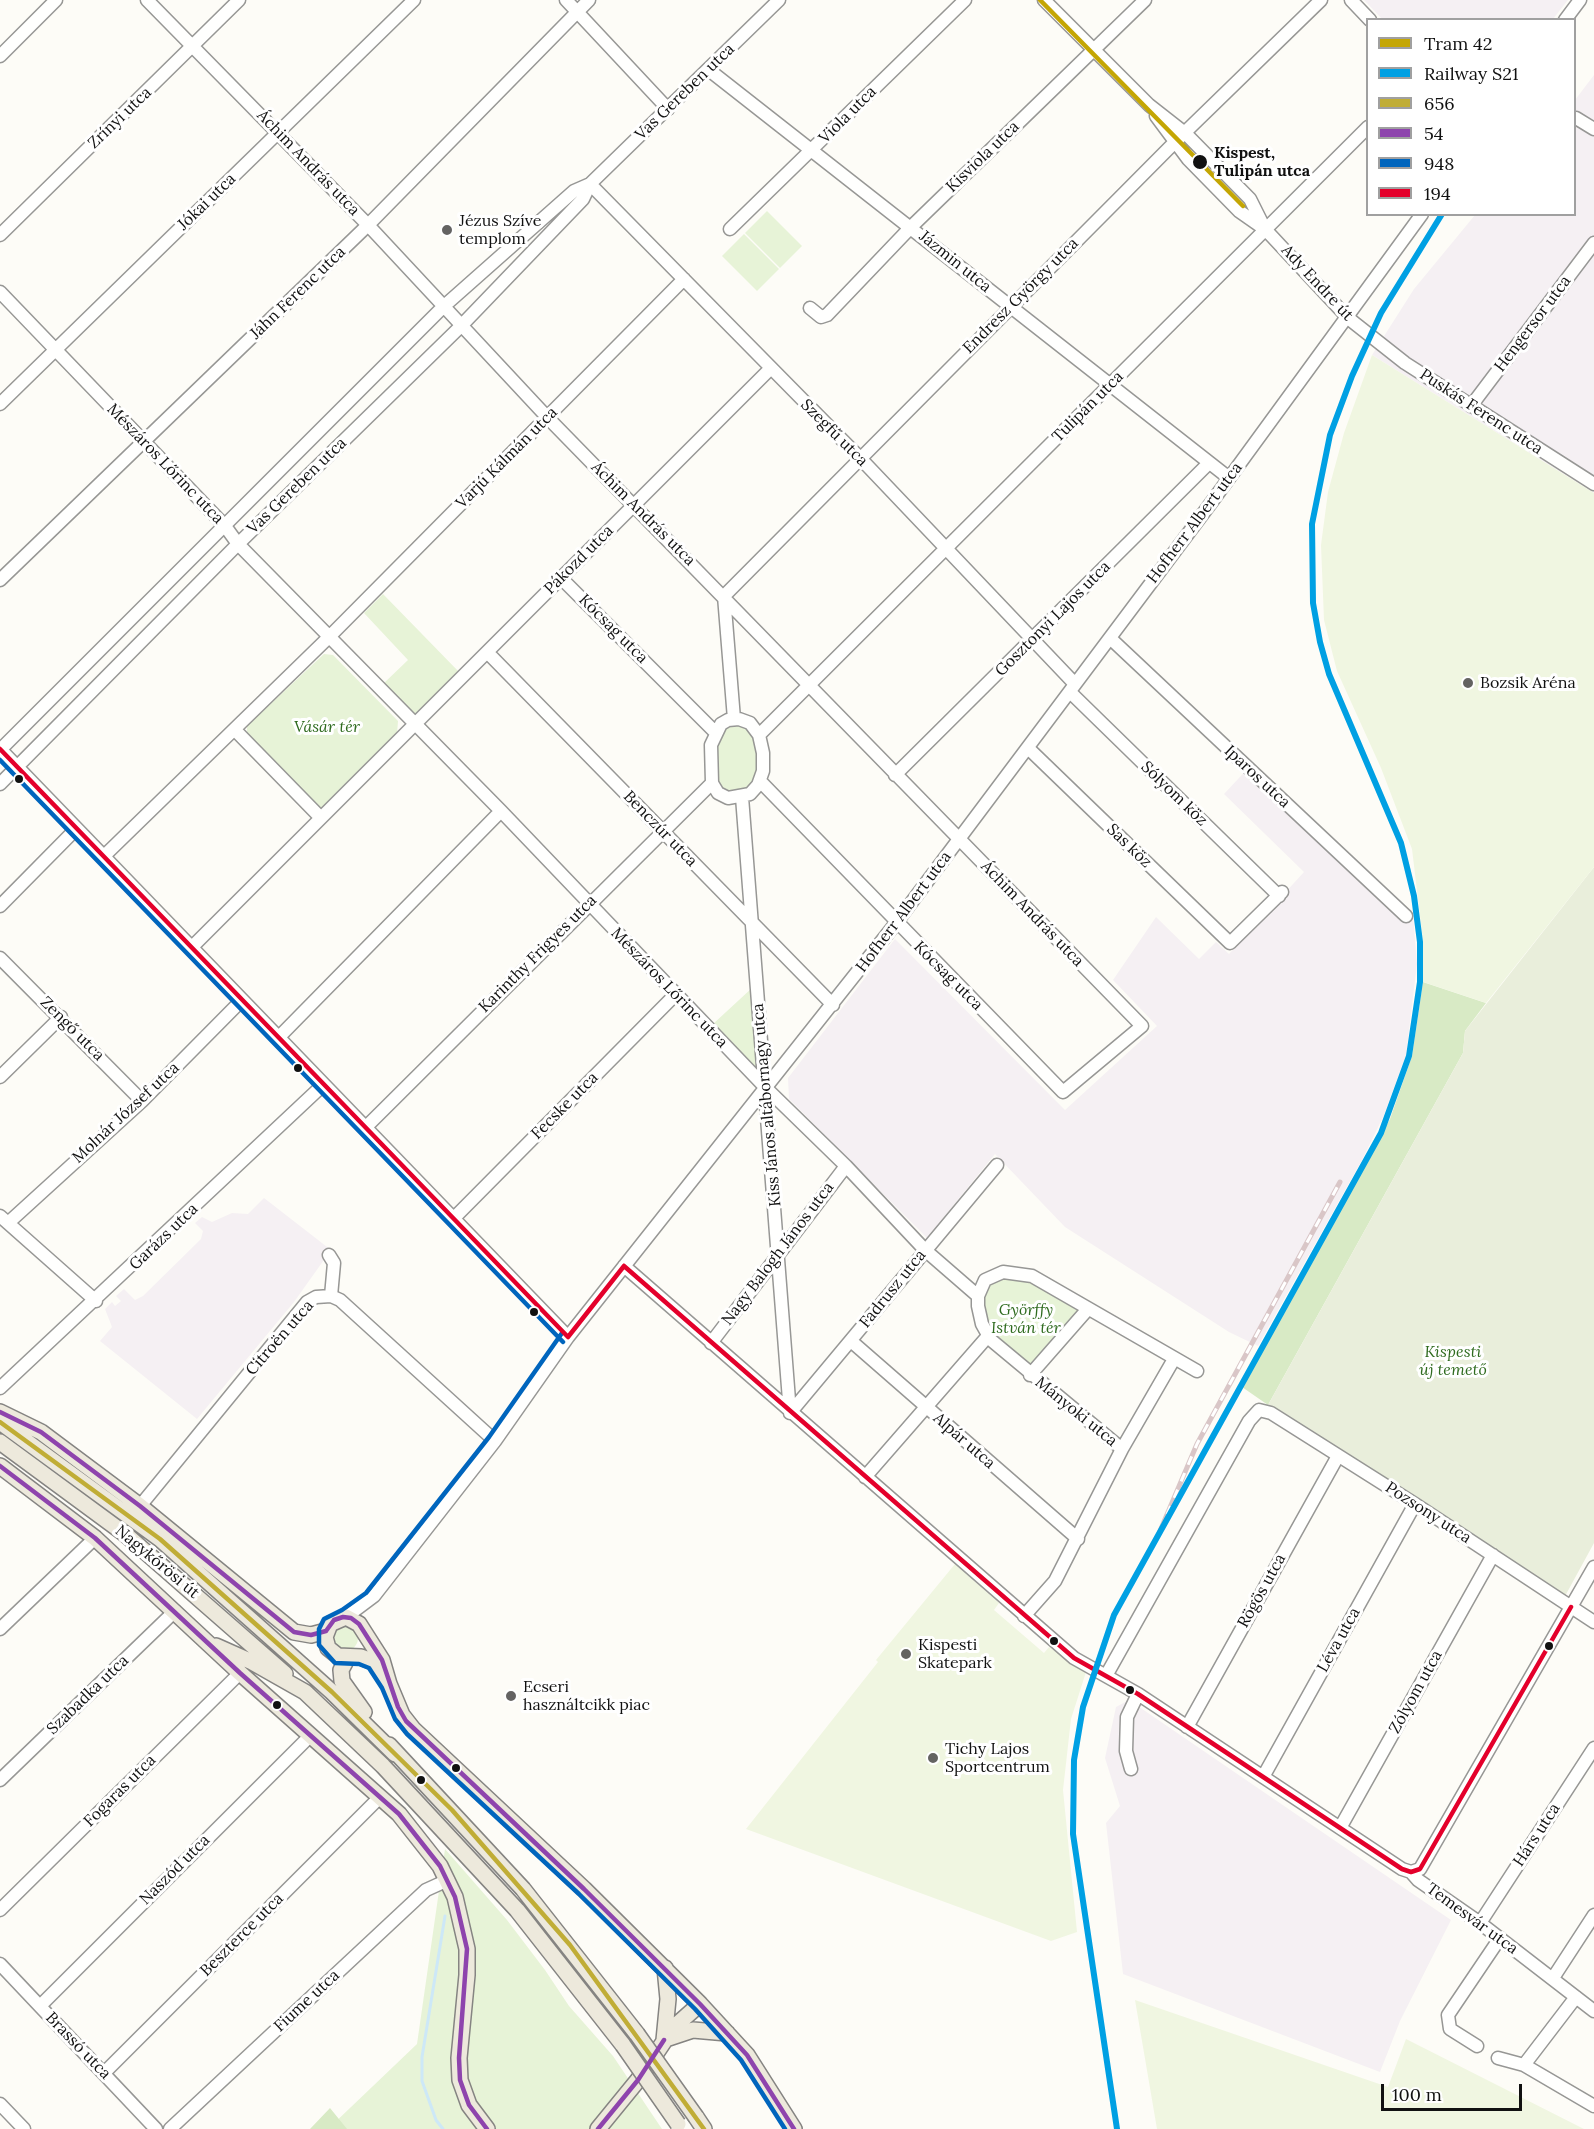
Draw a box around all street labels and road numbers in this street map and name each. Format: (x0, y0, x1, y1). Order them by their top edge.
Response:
street label: Vas Gereben utca (631, 40, 739, 144)
street label: Viola utca (815, 82, 881, 148)
street label: Zrínyi utca (84, 83, 156, 153)
street label: Áchim András utca (253, 106, 363, 220)
street label: Kisviola utca (942, 117, 1024, 197)
street label: Jókai utca (174, 170, 240, 234)
street label: Jázmin utca (915, 227, 995, 297)
street label: Endresz György utca (959, 234, 1083, 358)
street label: Ady Endre út (1277, 241, 1357, 325)
street label: Jáhn Ferenc utca (246, 243, 350, 343)
street label: Hengersor utca (1491, 272, 1575, 376)
street label: Puskás Ferenc utca (1416, 365, 1546, 459)
street label: Tulipán utca (1048, 367, 1128, 447)
street label: Szegfű utca (796, 395, 872, 471)
street label: Mészáros Lőrinc utca (103, 400, 227, 528)
street label: Varjú Kálmán utca (452, 403, 562, 513)
street label: Vas Gereben utca (243, 434, 351, 538)
street label: Áchim András utca (587, 458, 699, 570)
street label: Hofherr Albert utca (1143, 459, 1247, 587)
street label: Pákozd utca (540, 521, 618, 599)
street label: Gosztonyi Lajos utca (991, 557, 1115, 681)
street label: Kócsag utca (574, 590, 652, 668)
street label: Iparos utca (1220, 742, 1294, 812)
street label: Sólyom köz (1137, 758, 1211, 830)
street label: Benczúr utca (619, 787, 701, 871)
street label: Sas köz (1103, 820, 1155, 872)
street label: Hofherr Albert utca (852, 848, 956, 976)
street label: Áchim András utca (977, 857, 1087, 971)
street label: Karinthy Frigyes utca (475, 891, 601, 1017)
street label: Mészáros Lőrinc utca (607, 924, 731, 1052)
street label: Kócsag utca (909, 937, 987, 1015)
street label: Zengő utca (36, 993, 108, 1065)
street label: Kiss János altábornagy utca (749, 1003, 785, 1207)
street label: Molnár József utca (69, 1059, 183, 1167)
street label: Fecske utca (527, 1068, 603, 1144)
street label: Nagy Balogh János utca (718, 1179, 838, 1329)
street label: Garázs utca (126, 1200, 202, 1274)
street label: Fadrusz utca (856, 1246, 930, 1332)
street label: Citroën utca (242, 1296, 318, 1380)
street label: Mányoki utca (1031, 1373, 1121, 1451)
street label: Alpár utca (929, 1409, 999, 1473)
street label: Pozsony utca (1381, 1478, 1475, 1548)
street label: Nagykőrösi út (111, 1521, 203, 1603)
street label: Rögös utca (1234, 1551, 1290, 1631)
street label: Léva utca (1313, 1604, 1365, 1676)
street label: Zólyom utca (1385, 1647, 1447, 1737)
street label: Szabadka utca (43, 1651, 133, 1739)
street label: Fogaras utca (80, 1751, 160, 1831)
street label: Hárs utca (1509, 1800, 1565, 1870)
street label: Naszód utca (136, 1831, 214, 1909)
street label: Temesvár utca (1423, 1879, 1521, 1959)
street label: Beszterce utca (196, 1889, 288, 1981)
street label: Fiume utca (270, 1966, 344, 2036)
street label: Brassó utca (41, 2008, 115, 2084)

